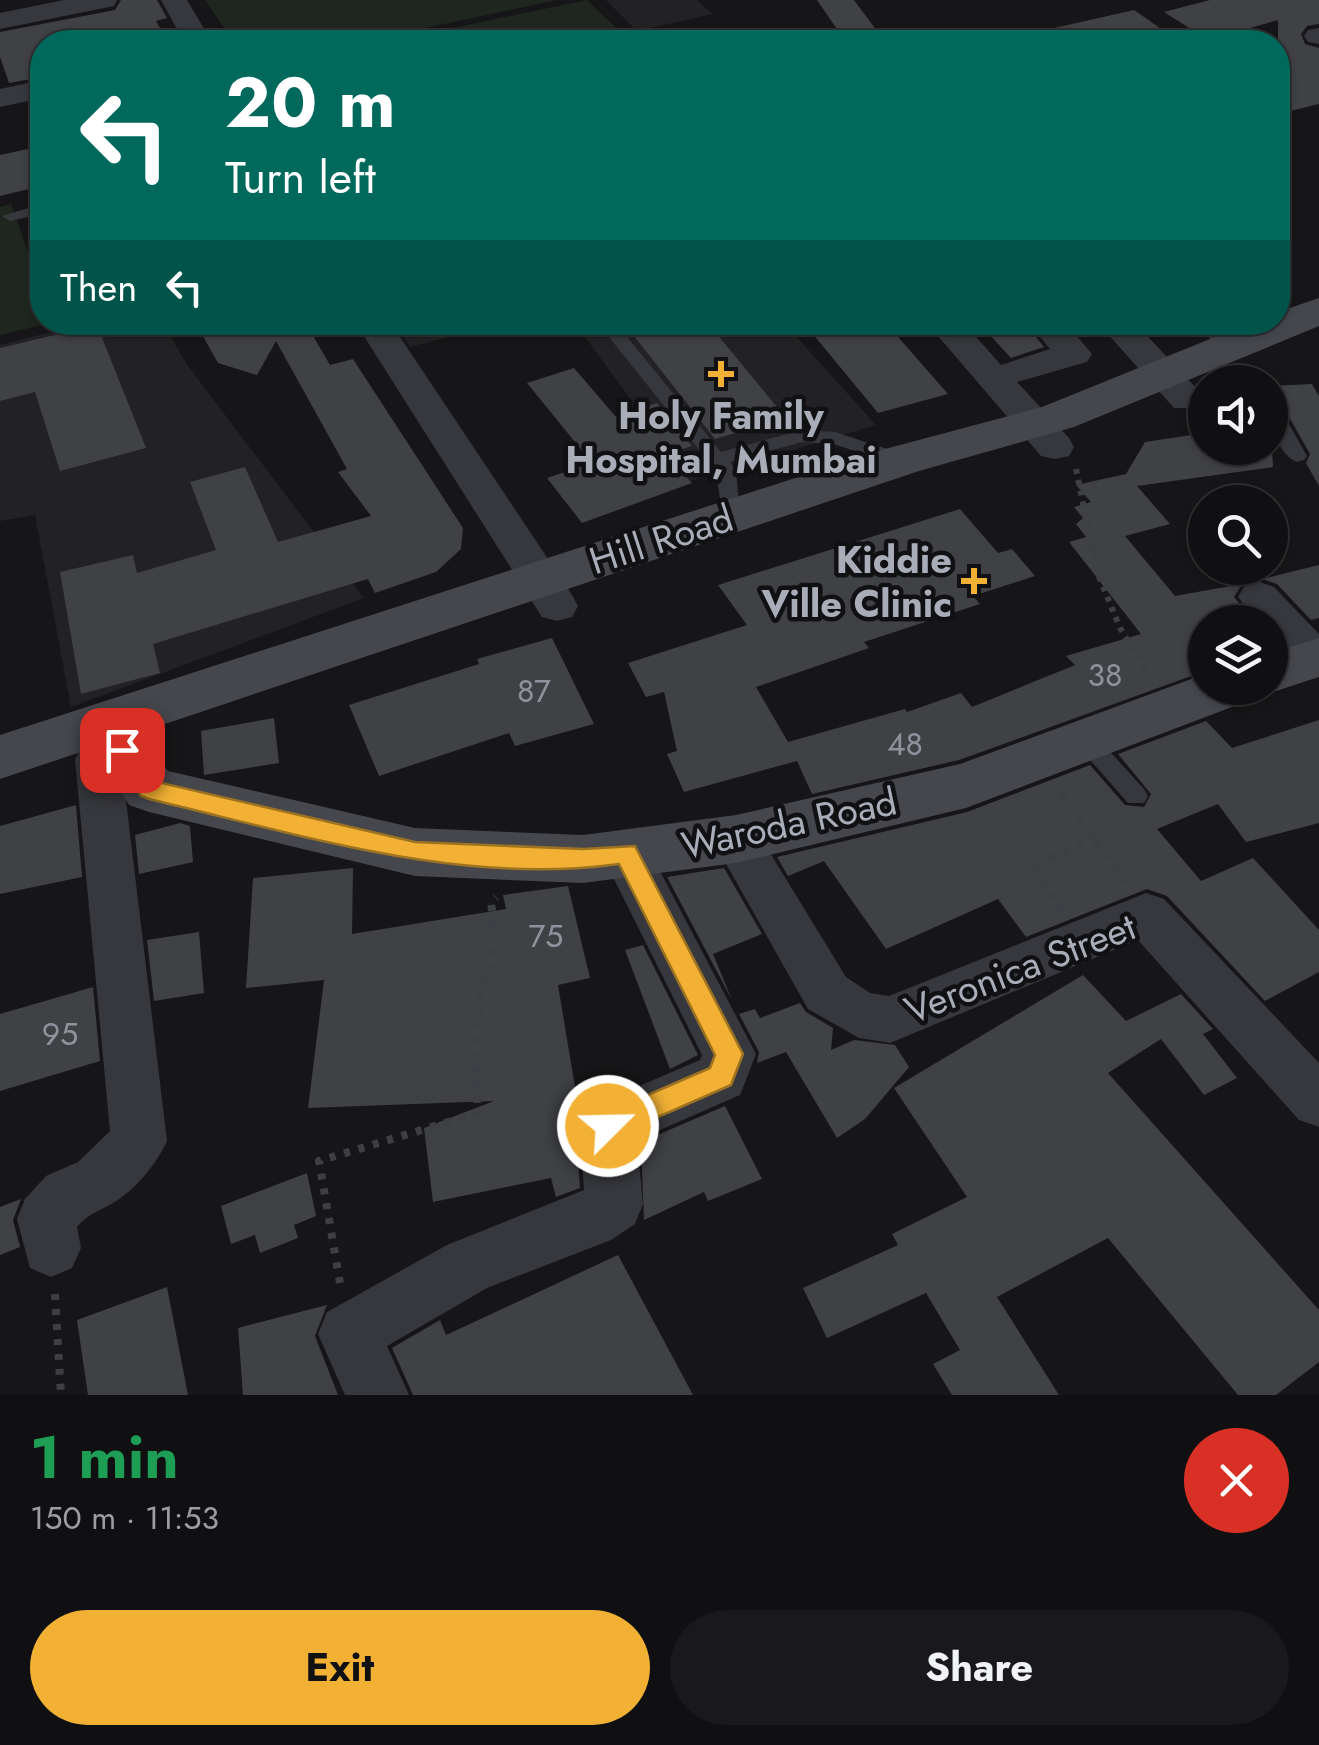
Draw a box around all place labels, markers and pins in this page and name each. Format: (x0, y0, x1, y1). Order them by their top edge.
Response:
marker: Holy Family Hospital, Mumbai (708, 361, 734, 387)
place label: Holy Family Hospital, Mumbai (565, 388, 877, 487)
place label: Kiddie Ville Clinic (760, 532, 952, 631)
marker: Kiddie Ville Clinic (961, 568, 987, 594)
pin (80, 708, 165, 793)

